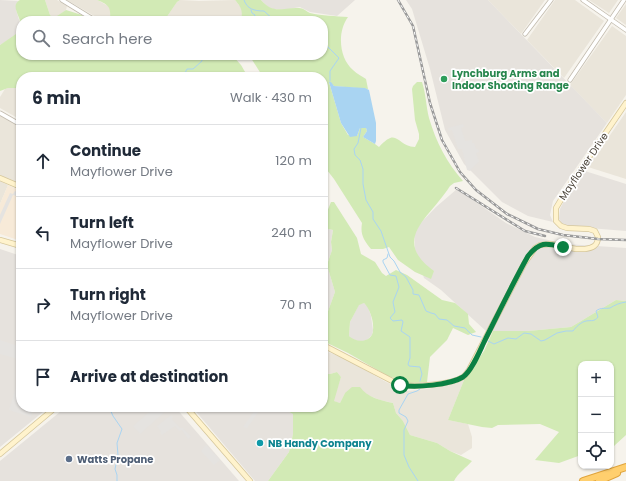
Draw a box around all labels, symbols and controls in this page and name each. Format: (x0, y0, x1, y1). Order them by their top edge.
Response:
search box (16, 16, 328, 60)
icon: search (30, 27, 52, 49)
text: Search here (62, 28, 152, 49)
place label: Lynchburg Arms and Indoor Shooting Range (452, 66, 569, 93)
marker: Lynchburg Arms and Indoor Shooting Range (439, 74, 449, 84)
text: 6 min (32, 86, 81, 110)
text: Walk · 430 m (230, 88, 312, 107)
street label: Mayflower Drive (555, 129, 612, 203)
text: Continue (70, 140, 141, 161)
icon: ahead (32, 150, 54, 172)
text: 120 m (275, 151, 312, 170)
text: Mayflower Drive (70, 162, 173, 181)
text: Turn left (70, 212, 134, 233)
icon: left (32, 222, 54, 244)
text: 240 m (271, 223, 312, 242)
text: Mayflower Drive (70, 234, 173, 253)
route end (554, 238, 572, 256)
text: Turn right (70, 284, 146, 305)
icon: right (32, 294, 54, 316)
text: 70 m (280, 295, 312, 314)
text: Mayflower Drive (70, 306, 173, 325)
map controls (578, 361, 614, 469)
button: + (578, 361, 614, 397)
icon: arrive (32, 366, 54, 388)
text: Arrive at destination (70, 366, 228, 387)
route start (391, 376, 409, 394)
button: − (578, 397, 614, 433)
button: locate (578, 433, 614, 469)
place label: NB Handy Company (268, 436, 372, 451)
marker: NB Handy Company (255, 438, 265, 448)
place label: Watts Propane (77, 452, 154, 467)
marker: Watts Propane (64, 454, 74, 464)

